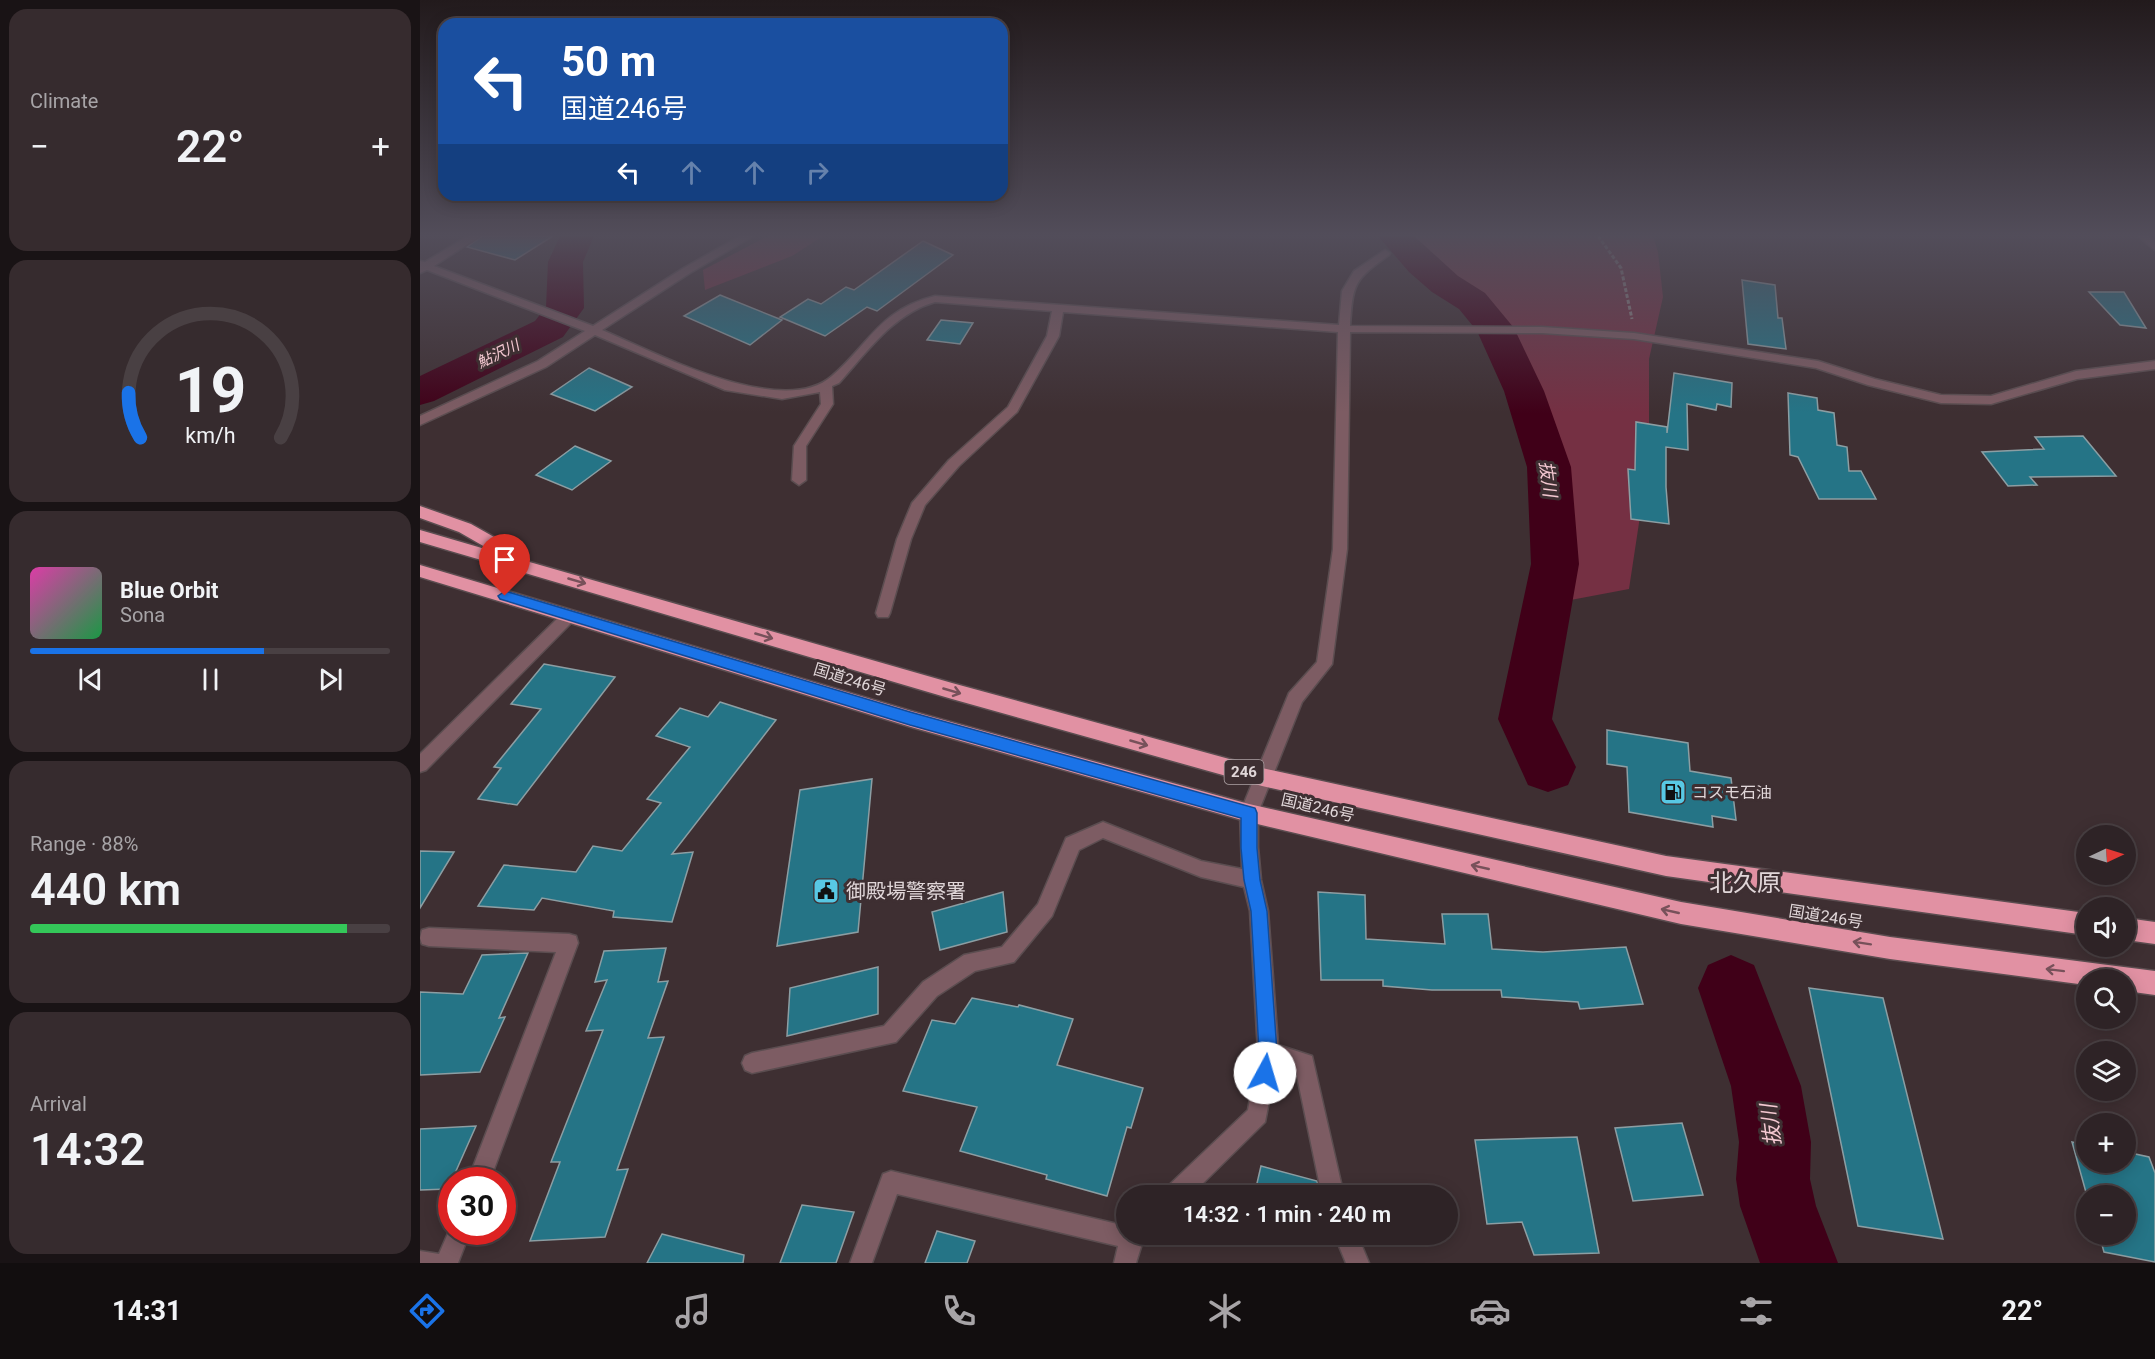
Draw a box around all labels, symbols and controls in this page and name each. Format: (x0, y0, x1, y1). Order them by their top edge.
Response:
text: 50 m (561, 37, 656, 86)
icon: left (462, 42, 540, 120)
text: Climate (30, 89, 98, 113)
text: 国道246号 (561, 93, 688, 125)
text: 22° (176, 120, 244, 173)
text: − (30, 127, 49, 166)
text: + (371, 127, 390, 166)
icon: left (612, 156, 645, 189)
icon: ahead (675, 156, 708, 189)
icon: ahead (738, 156, 771, 189)
icon: right (801, 156, 834, 189)
water label: 鮎沢川 (474, 335, 524, 372)
text: 19 (174, 354, 246, 427)
text: km/h (185, 423, 235, 448)
water label: 抜川 (1536, 460, 1561, 500)
pin (479, 534, 530, 596)
icon: arrive (488, 543, 521, 576)
one-way arrow (567, 576, 586, 587)
text: Blue Orbit (120, 578, 218, 603)
text: Sona (120, 603, 165, 627)
one-way arrow (755, 631, 774, 642)
street label: 国道246号 (811, 659, 888, 700)
icon: previous (74, 663, 107, 696)
icon: pause (194, 663, 227, 696)
icon: next (314, 663, 347, 696)
one-way arrow (942, 686, 961, 697)
one-way arrow (1129, 738, 1148, 749)
road number: 246 (1224, 760, 1264, 784)
fuel station icon: コスモ石油 (1658, 777, 1688, 807)
place label: コスモ石油 (1692, 783, 1772, 802)
street label: 国道246号 (1279, 790, 1357, 825)
north arrow (2076, 825, 2136, 885)
map controls (2076, 825, 2136, 1245)
text: Range · 88% (30, 832, 138, 856)
one-way arrow (1471, 860, 1490, 872)
text: 440 km (30, 863, 181, 916)
district label: 北久原 (1709, 869, 1781, 897)
public building icon: 御殿場警察署 (811, 876, 841, 906)
place label: 御殿場警察署 (846, 879, 966, 903)
button: sound (2076, 897, 2136, 957)
street label: 国道246号 (1787, 901, 1864, 932)
one-way arrow (1661, 905, 1680, 916)
one-way arrow (1853, 938, 1873, 949)
one-way arrow (2046, 964, 2066, 975)
button: search (2076, 969, 2136, 1029)
position arrow (1233, 1041, 1297, 1105)
button: layers (2076, 1041, 2136, 1101)
text: Arrival (30, 1092, 87, 1116)
water label: 抜川 (1756, 1101, 1785, 1147)
button: + (2076, 1113, 2136, 1173)
text: 14:32 (30, 1123, 145, 1176)
speed limit sign: 30 (438, 1167, 516, 1245)
button: − (2076, 1185, 2136, 1245)
text: 14:32 · 1 min · 240 m (1183, 1202, 1391, 1227)
icon: directions (406, 1290, 448, 1332)
icon: music (672, 1290, 714, 1332)
icon: phone (938, 1290, 980, 1332)
icon: climate (1204, 1290, 1246, 1332)
icon: car (1469, 1290, 1511, 1332)
icon: filters (1735, 1290, 1777, 1332)
text: 14:31 (112, 1295, 182, 1327)
text: 22° (2001, 1295, 2043, 1327)

